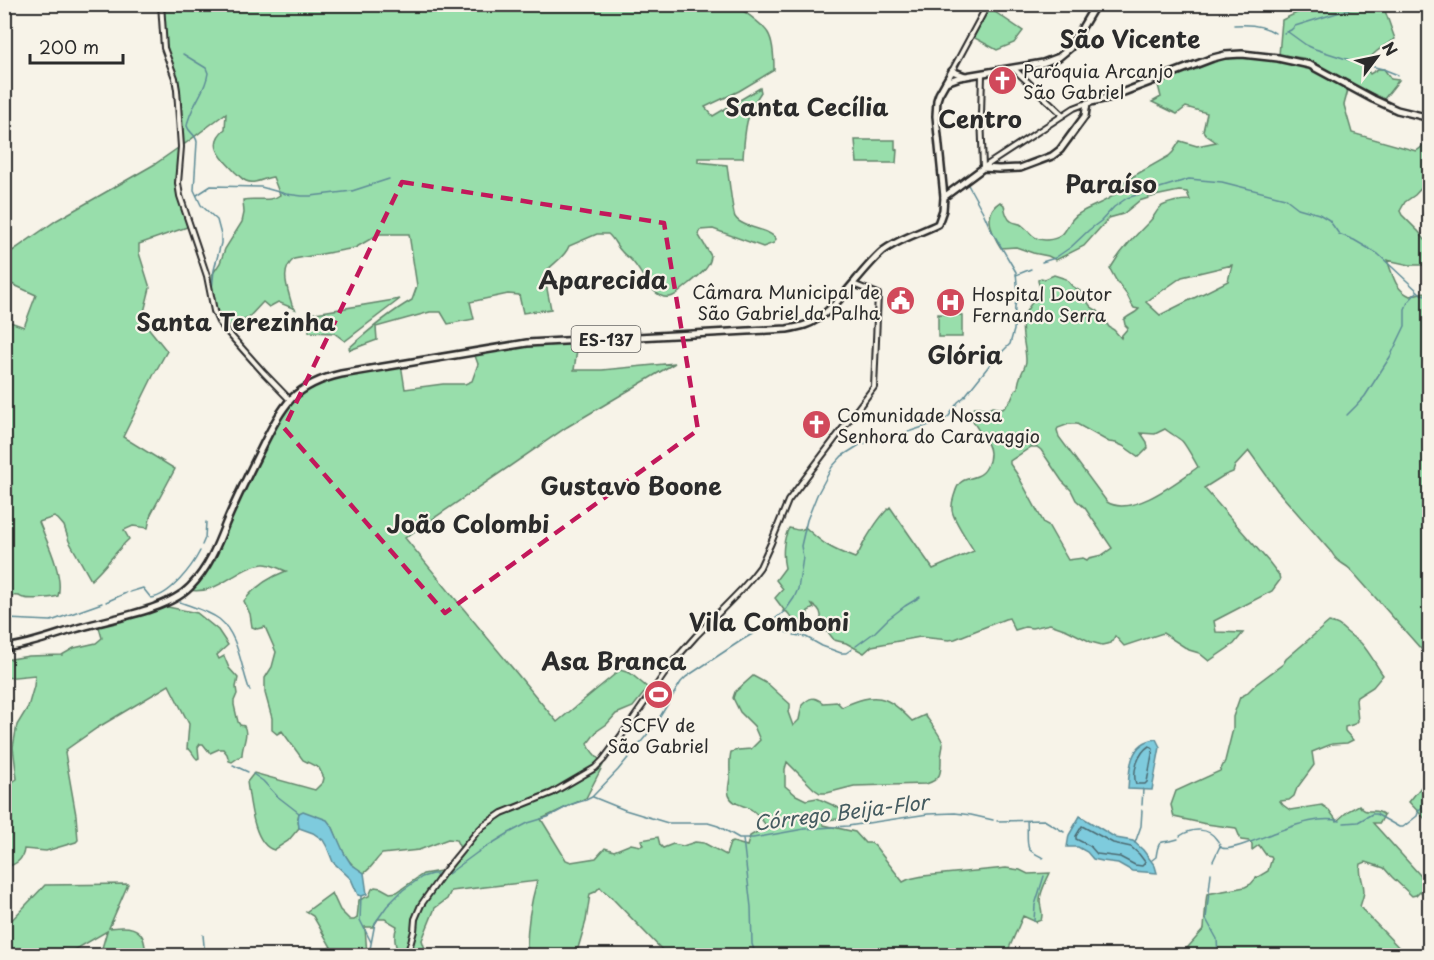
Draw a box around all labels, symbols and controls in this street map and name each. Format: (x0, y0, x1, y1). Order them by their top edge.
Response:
district label: São Vicente (1060, 20, 1200, 56)
scale bar (30, 27, 123, 65)
north arrow (1347, 27, 1407, 87)
text: 200 m (39, 33, 99, 60)
text: N (1377, 37, 1404, 60)
place label: Paróquia Arcanjo São Gabriel (1023, 57, 1173, 105)
church icon: Paróquia Arcanjo São Gabriel (986, 64, 1018, 96)
district label: Santa Cecília (725, 88, 889, 124)
district label: Centro (938, 100, 1022, 136)
district label: Paraíso (1065, 165, 1157, 201)
district label: Aparecida (539, 261, 668, 297)
place label: Câmara Municipal de São Gabriel da Palha (692, 278, 881, 326)
place label: Hospital Doutor Fernando Serra (972, 280, 1112, 328)
public building icon: Câmara Municipal de São Gabriel da Palha (885, 285, 917, 317)
hospital icon: Hospital Doutor Fernando Serra (935, 287, 967, 319)
district label: Santa Terezinha (136, 303, 336, 339)
road number: ES-137 (572, 326, 640, 352)
district label: Glória (927, 336, 1003, 372)
place label: Comunidade Nossa Senhora do Caravaggio (837, 401, 1040, 449)
church icon: Comunidade Nossa Senhora do Caravaggio (800, 408, 832, 440)
district label: Gustavo Boone (540, 467, 722, 503)
district label: João Colombi (387, 505, 549, 541)
district label: Vila Comboni (689, 603, 849, 639)
district label: Asa Branca (541, 642, 686, 678)
sports icon: SCFV de São Gabriel (642, 679, 674, 711)
place label: SCFV de São Gabriel (607, 711, 709, 759)
water label: Córrego Beija-Flor (752, 786, 933, 838)

